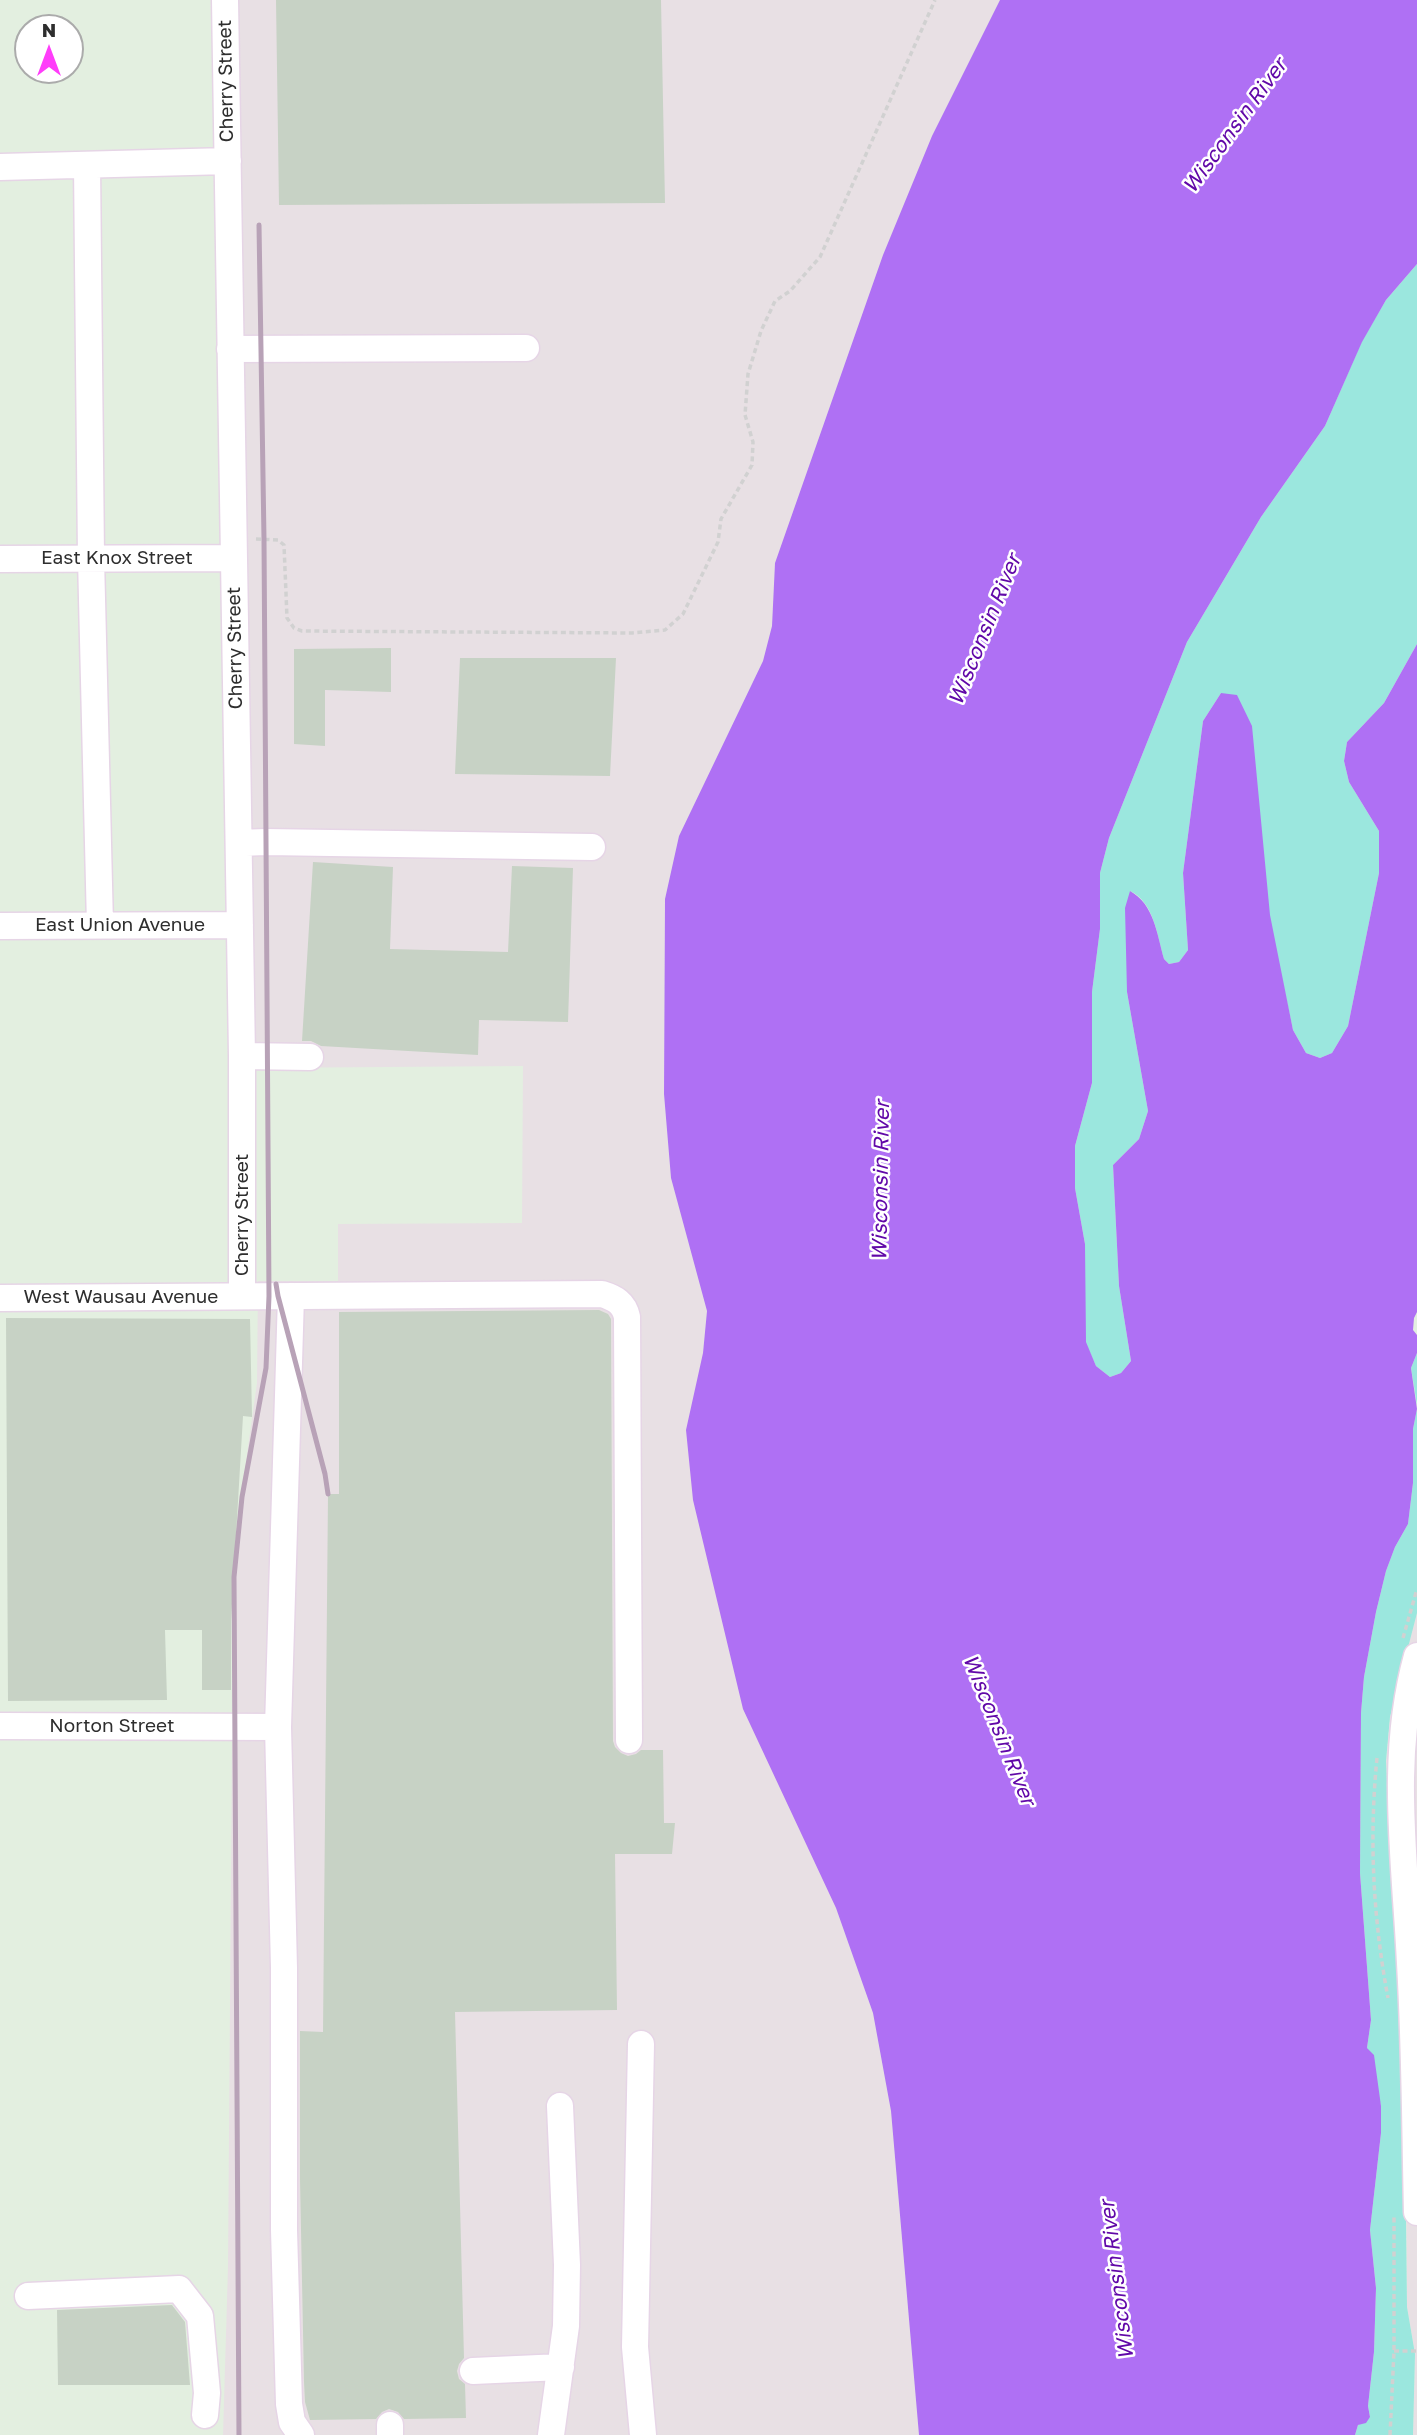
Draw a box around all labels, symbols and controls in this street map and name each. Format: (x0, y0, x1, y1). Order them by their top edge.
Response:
north arrow (14, 14, 84, 84)
text: N (42, 18, 56, 41)
street label: Cherry Street (214, 19, 238, 143)
water label: Wisconsin River (1178, 54, 1292, 198)
street label: East Knox Street (41, 547, 193, 569)
water label: Wisconsin River (943, 551, 1027, 709)
street label: Cherry Street (223, 586, 247, 710)
street label: East Union Avenue (35, 914, 205, 936)
water label: Wisconsin River (867, 1101, 895, 1261)
street label: Cherry Street (231, 1154, 253, 1276)
street label: West Wausau Avenue (24, 1286, 218, 1308)
water label: Wisconsin River (957, 1651, 1041, 1809)
street label: Norton Street (49, 1715, 175, 1737)
water label: Wisconsin River (1095, 2199, 1139, 2361)

